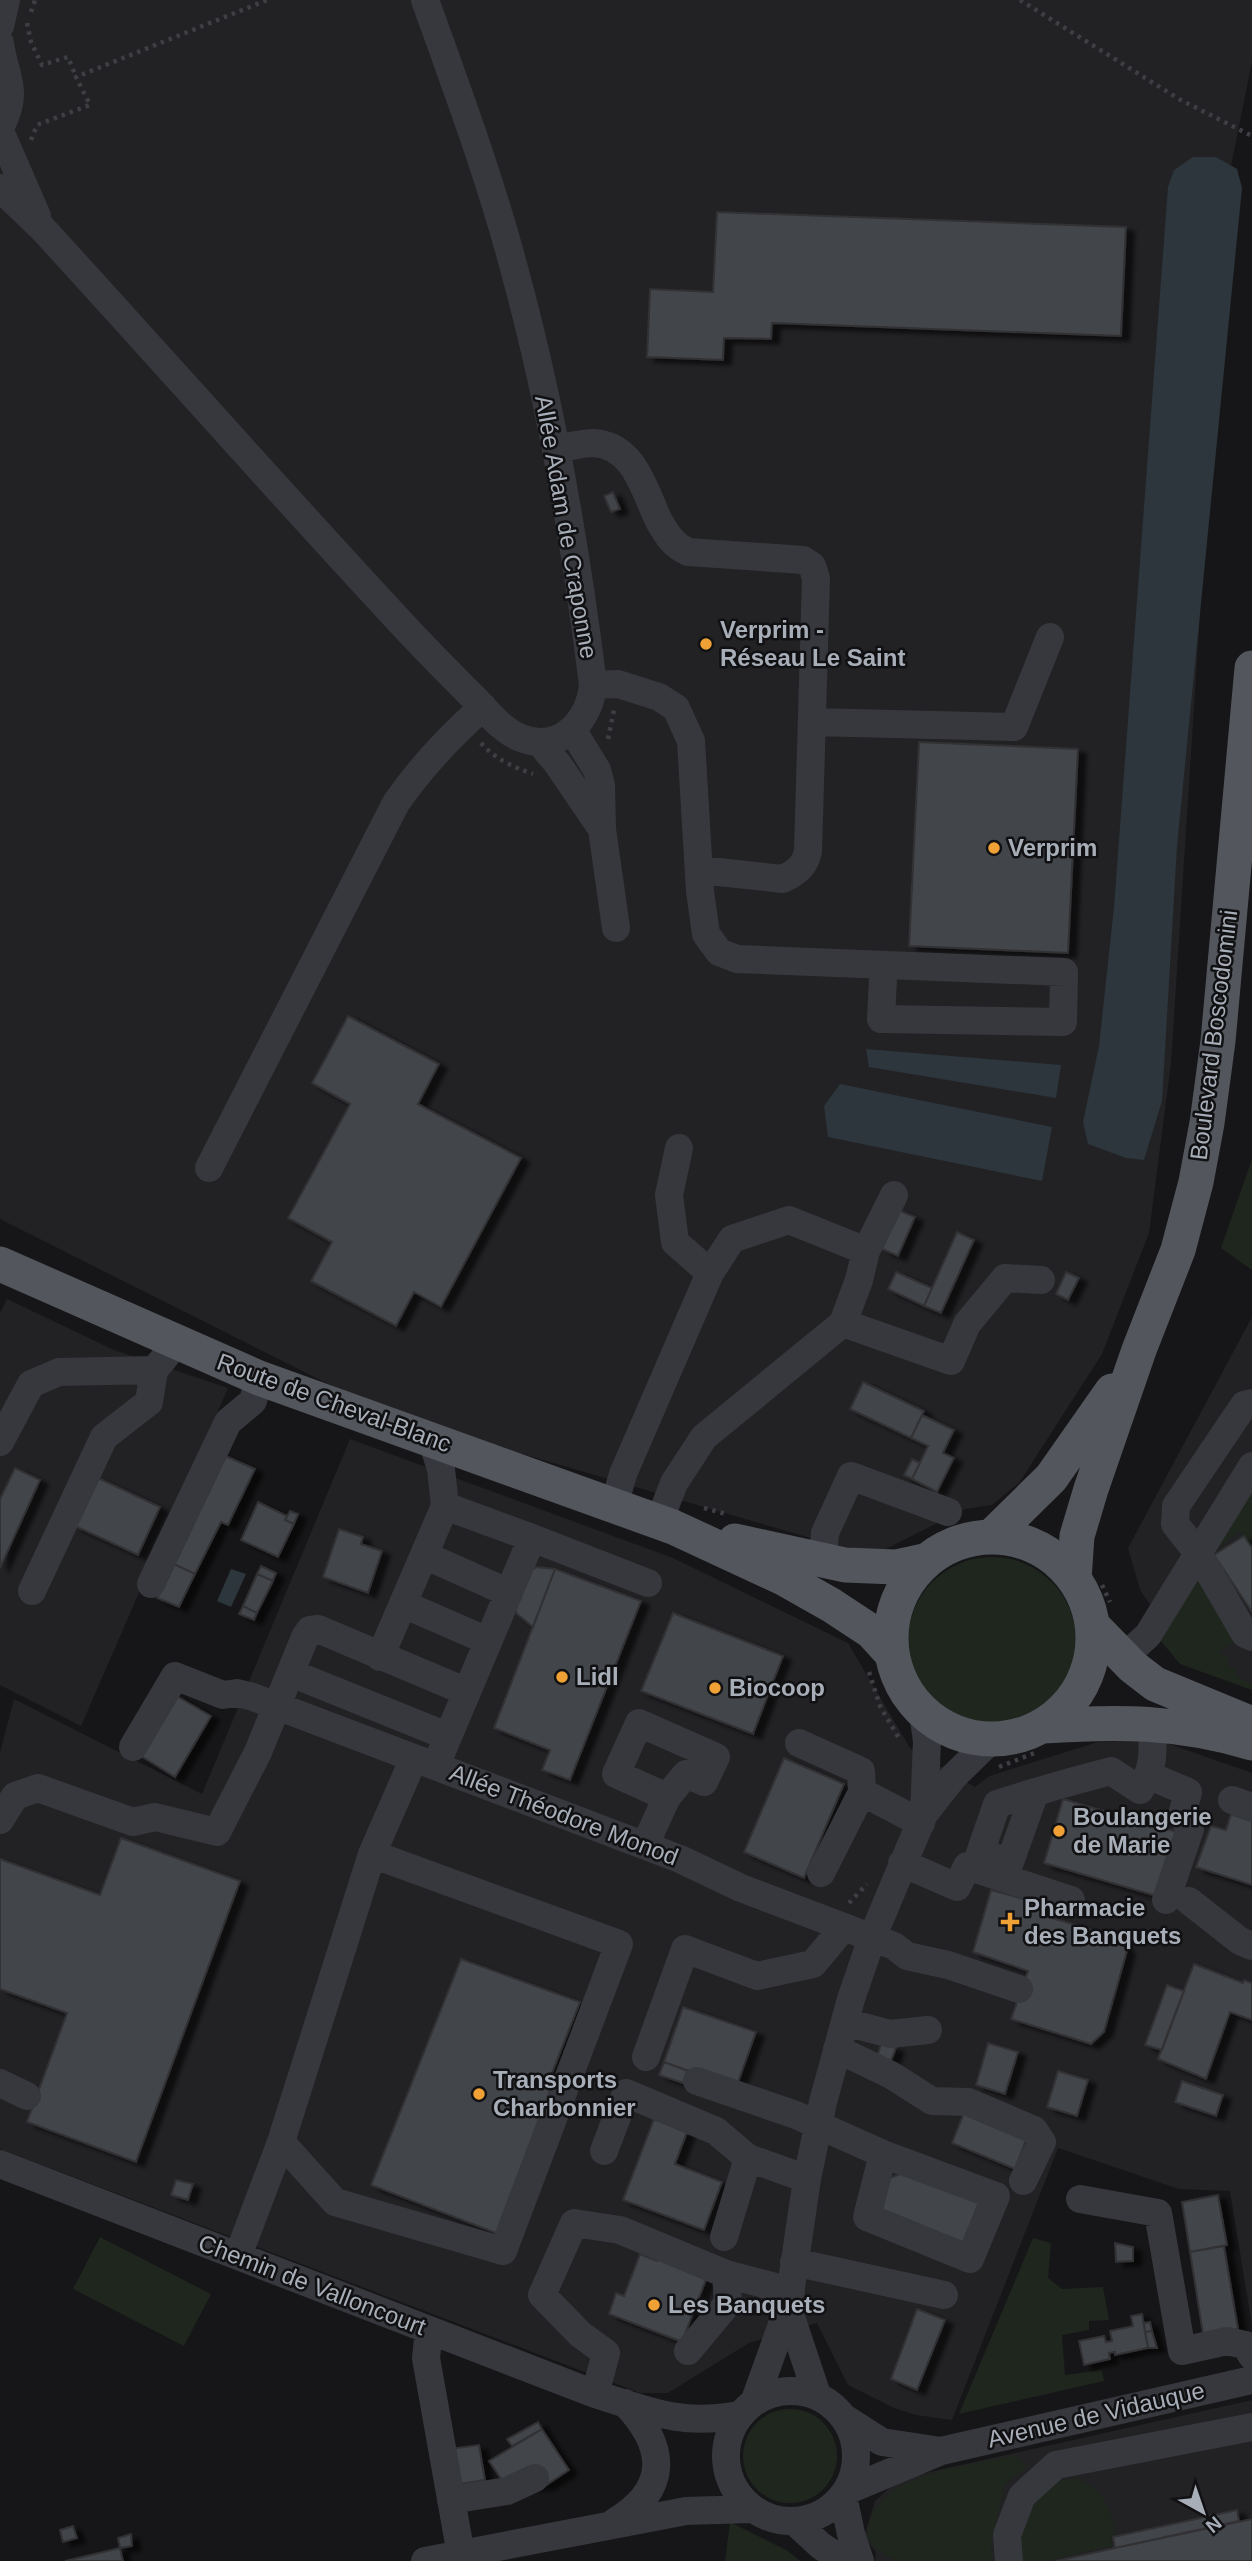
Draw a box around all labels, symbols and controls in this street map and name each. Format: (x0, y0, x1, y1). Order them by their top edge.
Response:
street label: Allée Adam de Craponne (530, 393, 603, 661)
place label: Verprim - Réseau Le Saint (720, 616, 905, 671)
marker: Verprim - Réseau Le Saint (698, 636, 714, 652)
place label: Verprim (1008, 834, 1097, 861)
marker: Verprim (986, 840, 1002, 856)
street label: Boulevard Boscodomini (1185, 908, 1242, 1162)
street label: Route de Cheval-Blanc (214, 1348, 455, 1457)
place label: Lidl (576, 1663, 619, 1690)
marker: Lidl (554, 1669, 570, 1685)
place label: Biocoop (729, 1674, 825, 1701)
marker: Biocoop (707, 1680, 723, 1696)
street label: Allée Théodore Monod (446, 1758, 682, 1871)
place label: Boulangerie de Marie (1073, 1803, 1212, 1858)
marker: Boulangerie de Marie (1051, 1823, 1067, 1839)
place label: Pharmacie des Banquets (1024, 1894, 1181, 1949)
marker: Pharmacie des Banquets (1002, 1914, 1018, 1930)
place label: Transports Charbonnier (493, 2066, 636, 2121)
marker: Transports Charbonnier (471, 2086, 487, 2102)
street label: Chemin de Valloncourt (195, 2229, 430, 2340)
place label: Les Banquets (668, 2291, 825, 2318)
marker: Les Banquets (646, 2297, 662, 2313)
street label: Avenue de Vidauque (985, 2376, 1207, 2453)
north arrow (1168, 2477, 1238, 2547)
text: N (1202, 2512, 1226, 2537)

